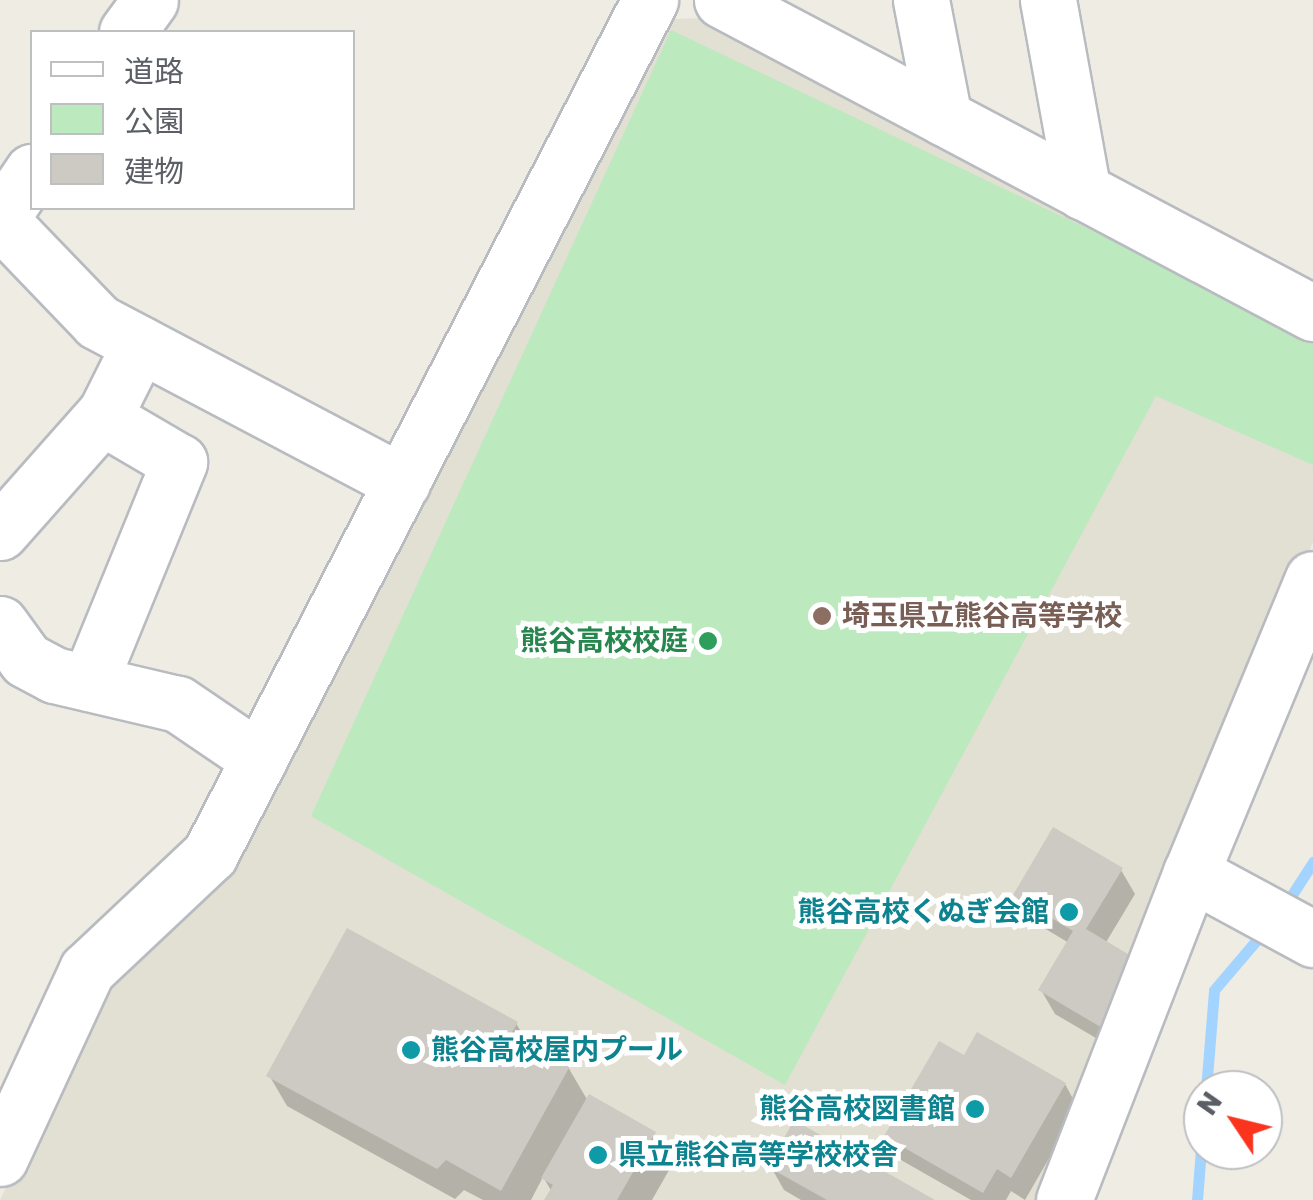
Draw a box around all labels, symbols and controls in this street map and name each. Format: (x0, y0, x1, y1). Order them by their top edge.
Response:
legend (30, 30, 355, 210)
text: 道路 (124, 54, 184, 90)
text: 公園 (124, 104, 184, 140)
text: 建物 (124, 154, 184, 190)
place label: 埼玉県立熊谷高等学校 (842, 599, 1122, 633)
marker: 埼玉県立熊谷高等学校 (811, 605, 833, 627)
place label: 熊谷高校校庭 (520, 624, 688, 658)
marker: 熊谷高校校庭 (697, 630, 719, 652)
place label: 熊谷高校くぬぎ会館 (797, 895, 1049, 929)
marker: 熊谷高校くぬぎ会館 (1058, 901, 1080, 923)
place label: 熊谷高校屋内プール (431, 1033, 683, 1067)
marker: 熊谷高校屋内プール (400, 1039, 422, 1061)
north arrow (1183, 1070, 1283, 1170)
text: N (1190, 1086, 1229, 1121)
place label: 熊谷高校図書館 (759, 1092, 955, 1126)
marker: 熊谷高校図書館 (964, 1098, 986, 1120)
place label: 県立熊谷高等学校校舎 (618, 1138, 898, 1172)
marker: 県立熊谷高等学校校舎 (587, 1144, 609, 1166)

